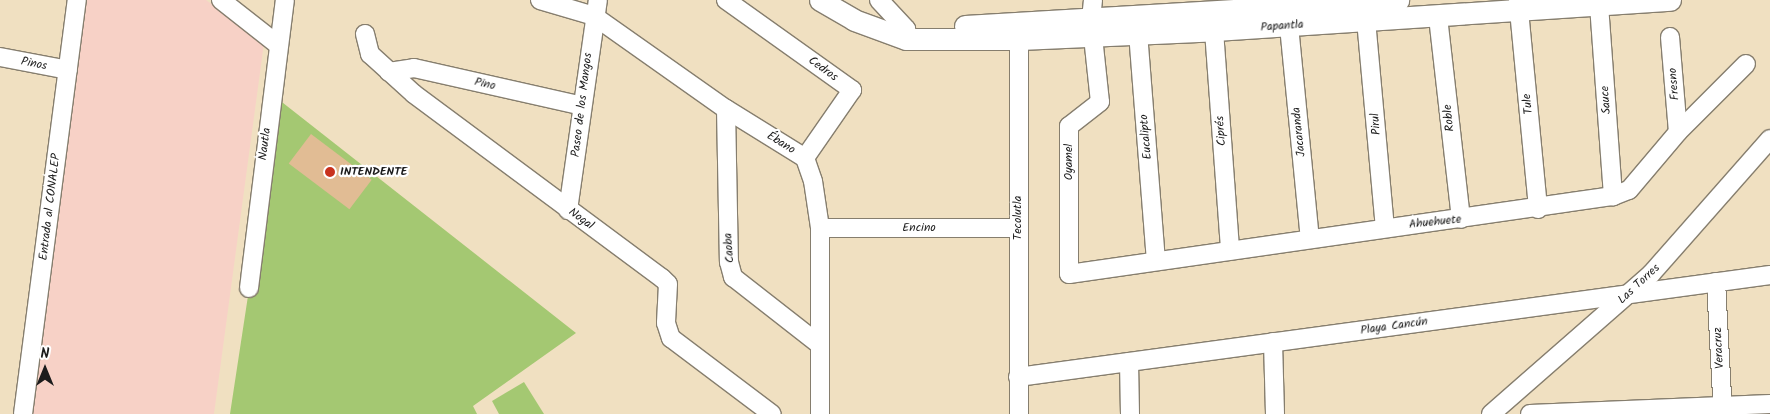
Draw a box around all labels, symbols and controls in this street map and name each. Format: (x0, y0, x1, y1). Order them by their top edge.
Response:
street label: Papantla (1260, 17, 1304, 35)
street label: Paseo de los Mangos (568, 52, 596, 158)
street label: Cedros (805, 53, 841, 85)
street label: Pinos (20, 54, 48, 74)
street label: Fresno (1665, 67, 1683, 101)
street label: Pino (473, 75, 497, 93)
street label: Sauce (1598, 85, 1614, 115)
street label: Tule (1520, 93, 1536, 115)
street label: Roble (1440, 104, 1458, 132)
street label: Jacaranda (1289, 106, 1309, 158)
street label: Pirul (1368, 112, 1384, 136)
street label: Eucalipto (1137, 114, 1155, 160)
street label: Ciprés (1213, 115, 1229, 147)
street label: Nautla (256, 127, 274, 161)
street label: Ébano (764, 129, 798, 157)
street label: Oyamel (1062, 144, 1076, 180)
street label: Entrada al CONALEP (36, 153, 64, 261)
place label: INTENDENTE (340, 165, 407, 179)
marker: INTENDENTE (324, 166, 336, 178)
street label: Tecolutla (1011, 196, 1025, 240)
street label: Nogal (566, 205, 596, 233)
street label: Ahuehuete (1408, 212, 1462, 232)
street label: Encino (902, 221, 936, 235)
street label: Caoba (721, 232, 737, 264)
street label: Las Torres (1615, 261, 1663, 307)
street label: Playa Cancún (1359, 314, 1429, 338)
street label: Veracruz (1711, 327, 1727, 369)
text: N (41, 343, 49, 365)
north arrow (20, 344, 70, 394)

